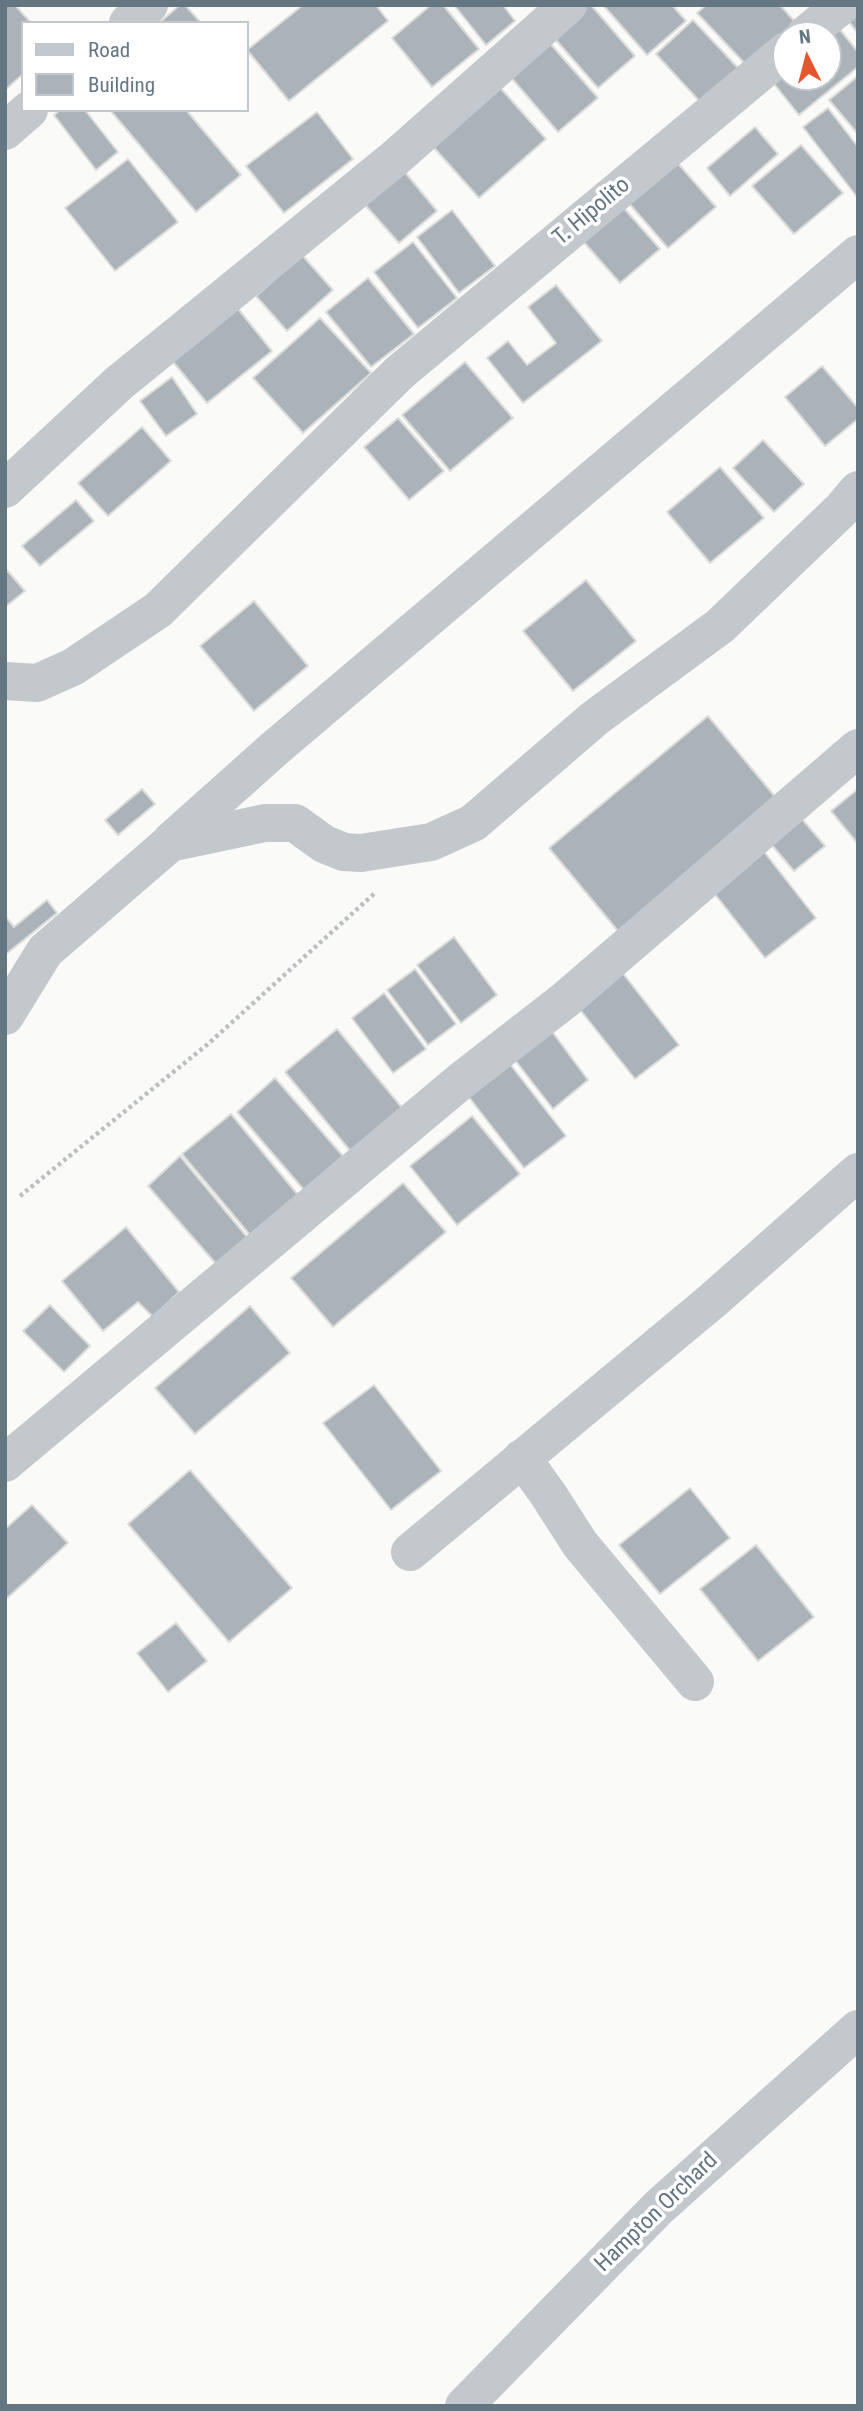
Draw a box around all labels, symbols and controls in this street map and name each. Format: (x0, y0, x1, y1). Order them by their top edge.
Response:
legend (21, 21, 248, 112)
north arrow (772, 21, 842, 91)
text: N (798, 25, 812, 49)
text: Road (88, 38, 130, 62)
text: Building (88, 73, 155, 97)
street label: T. Hipolito (548, 172, 636, 252)
street label: Hampton Orchard (590, 2147, 724, 2279)

